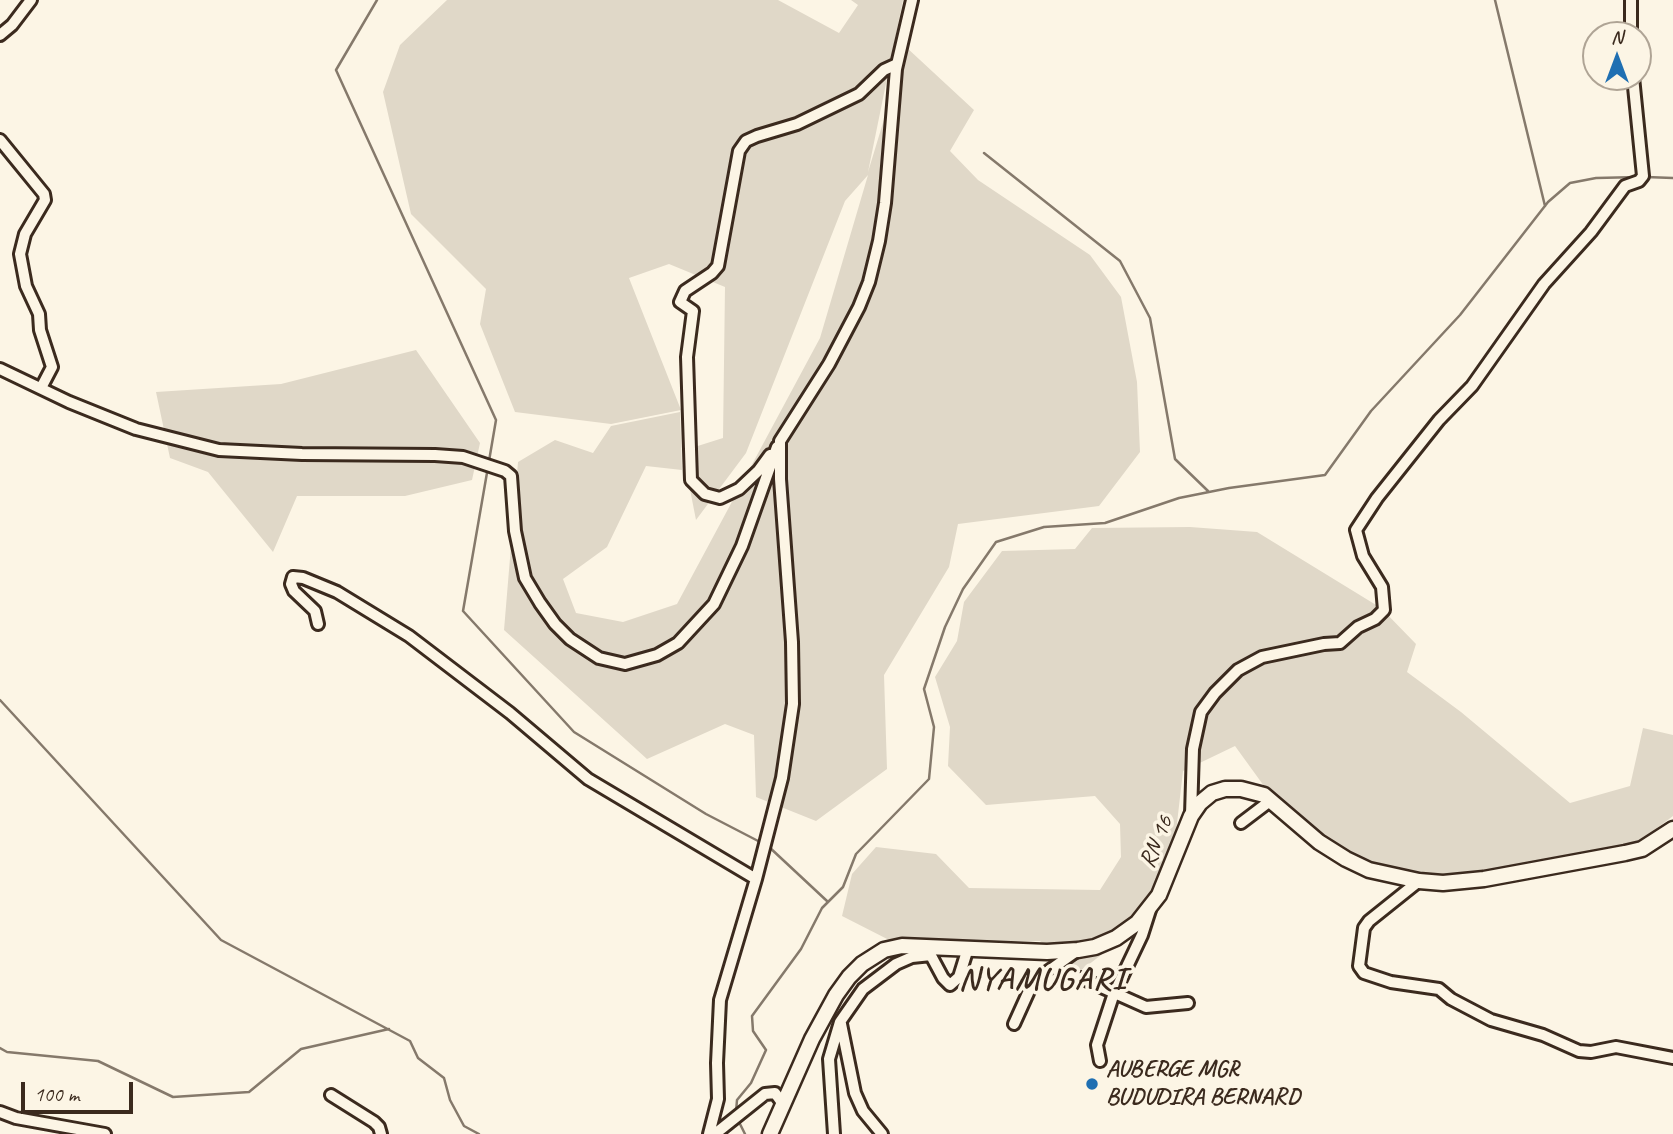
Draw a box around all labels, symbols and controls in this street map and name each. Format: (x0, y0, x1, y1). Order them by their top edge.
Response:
north arrow (1582, 21, 1652, 91)
text: N (1611, 25, 1623, 49)
street label: RN 16 (1134, 812, 1180, 872)
district label: NYAMUGARI (961, 962, 1125, 1000)
place label: AUBERGE MGR BUDUDIRA BERNARD (1106, 1056, 1300, 1112)
scale bar (24, 1068, 136, 1112)
marker: AUBERGE MGR BUDUDIRA BERNARD (1084, 1076, 1100, 1092)
text: 100 m (34, 1081, 79, 1107)

